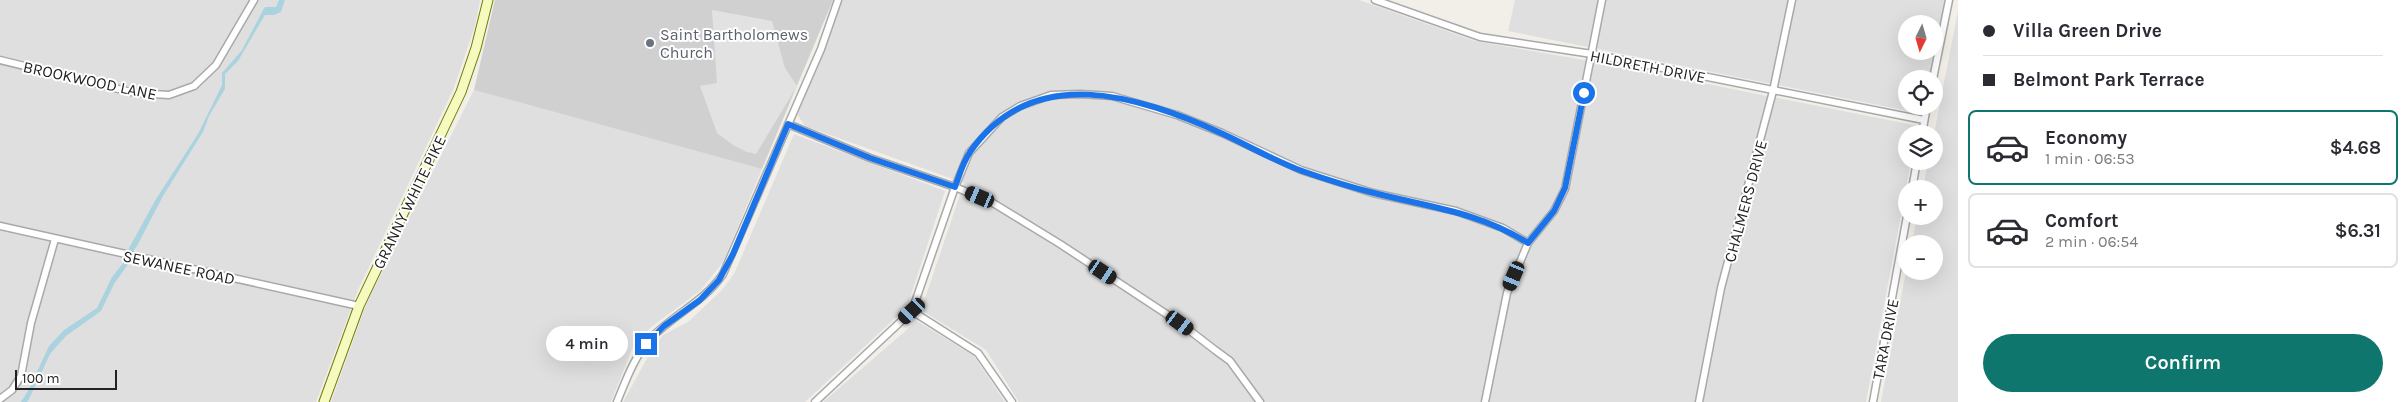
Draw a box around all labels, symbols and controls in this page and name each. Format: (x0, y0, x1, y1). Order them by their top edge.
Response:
north arrow (1898, 15, 1942, 60)
map controls (1898, 15, 1943, 280)
text: Villa Green Drive (2013, 20, 2162, 42)
place label: Saint Bartholomews Church (660, 25, 808, 62)
marker: Saint Bartholomews Church (644, 37, 656, 49)
street label: HILDRETH DRIVE (1588, 46, 1707, 87)
street label: BROOKWOOD LANE (21, 57, 158, 104)
text: Belmont Park Terrace (2013, 69, 2205, 91)
button: locate (1898, 70, 1943, 115)
route start (1573, 82, 1595, 104)
button: layers (1898, 125, 1943, 170)
icon: car (1985, 125, 2030, 170)
text: Economy (2045, 127, 2127, 149)
street label: GRANNY WHITE PIKE (369, 132, 450, 272)
text: $4.68 (2330, 137, 2381, 159)
street label: CHALMERS DRIVE (1720, 138, 1771, 264)
text: 1 min · 06:53 (2045, 149, 2135, 168)
button: + (1898, 180, 1943, 225)
car (963, 184, 996, 210)
icon: car (1985, 208, 2030, 253)
text: Comfort (2045, 210, 2119, 232)
text: $6.31 (2335, 220, 2381, 242)
text: 2 min · 06:54 (2045, 232, 2138, 251)
button: − (1898, 235, 1943, 280)
street label: SEWANEE ROAD (121, 246, 237, 289)
car (1086, 257, 1119, 287)
car (1501, 259, 1526, 293)
car (895, 295, 928, 327)
street label: TARA DRIVE (1868, 297, 1903, 381)
car (1163, 308, 1196, 338)
callout: 4 min (546, 326, 628, 362)
route end (635, 333, 657, 355)
text: 4 min (565, 334, 609, 353)
button: Confirm (1983, 334, 2383, 392)
scale bar (15, 367, 118, 390)
text: 100 m (22, 370, 60, 387)

